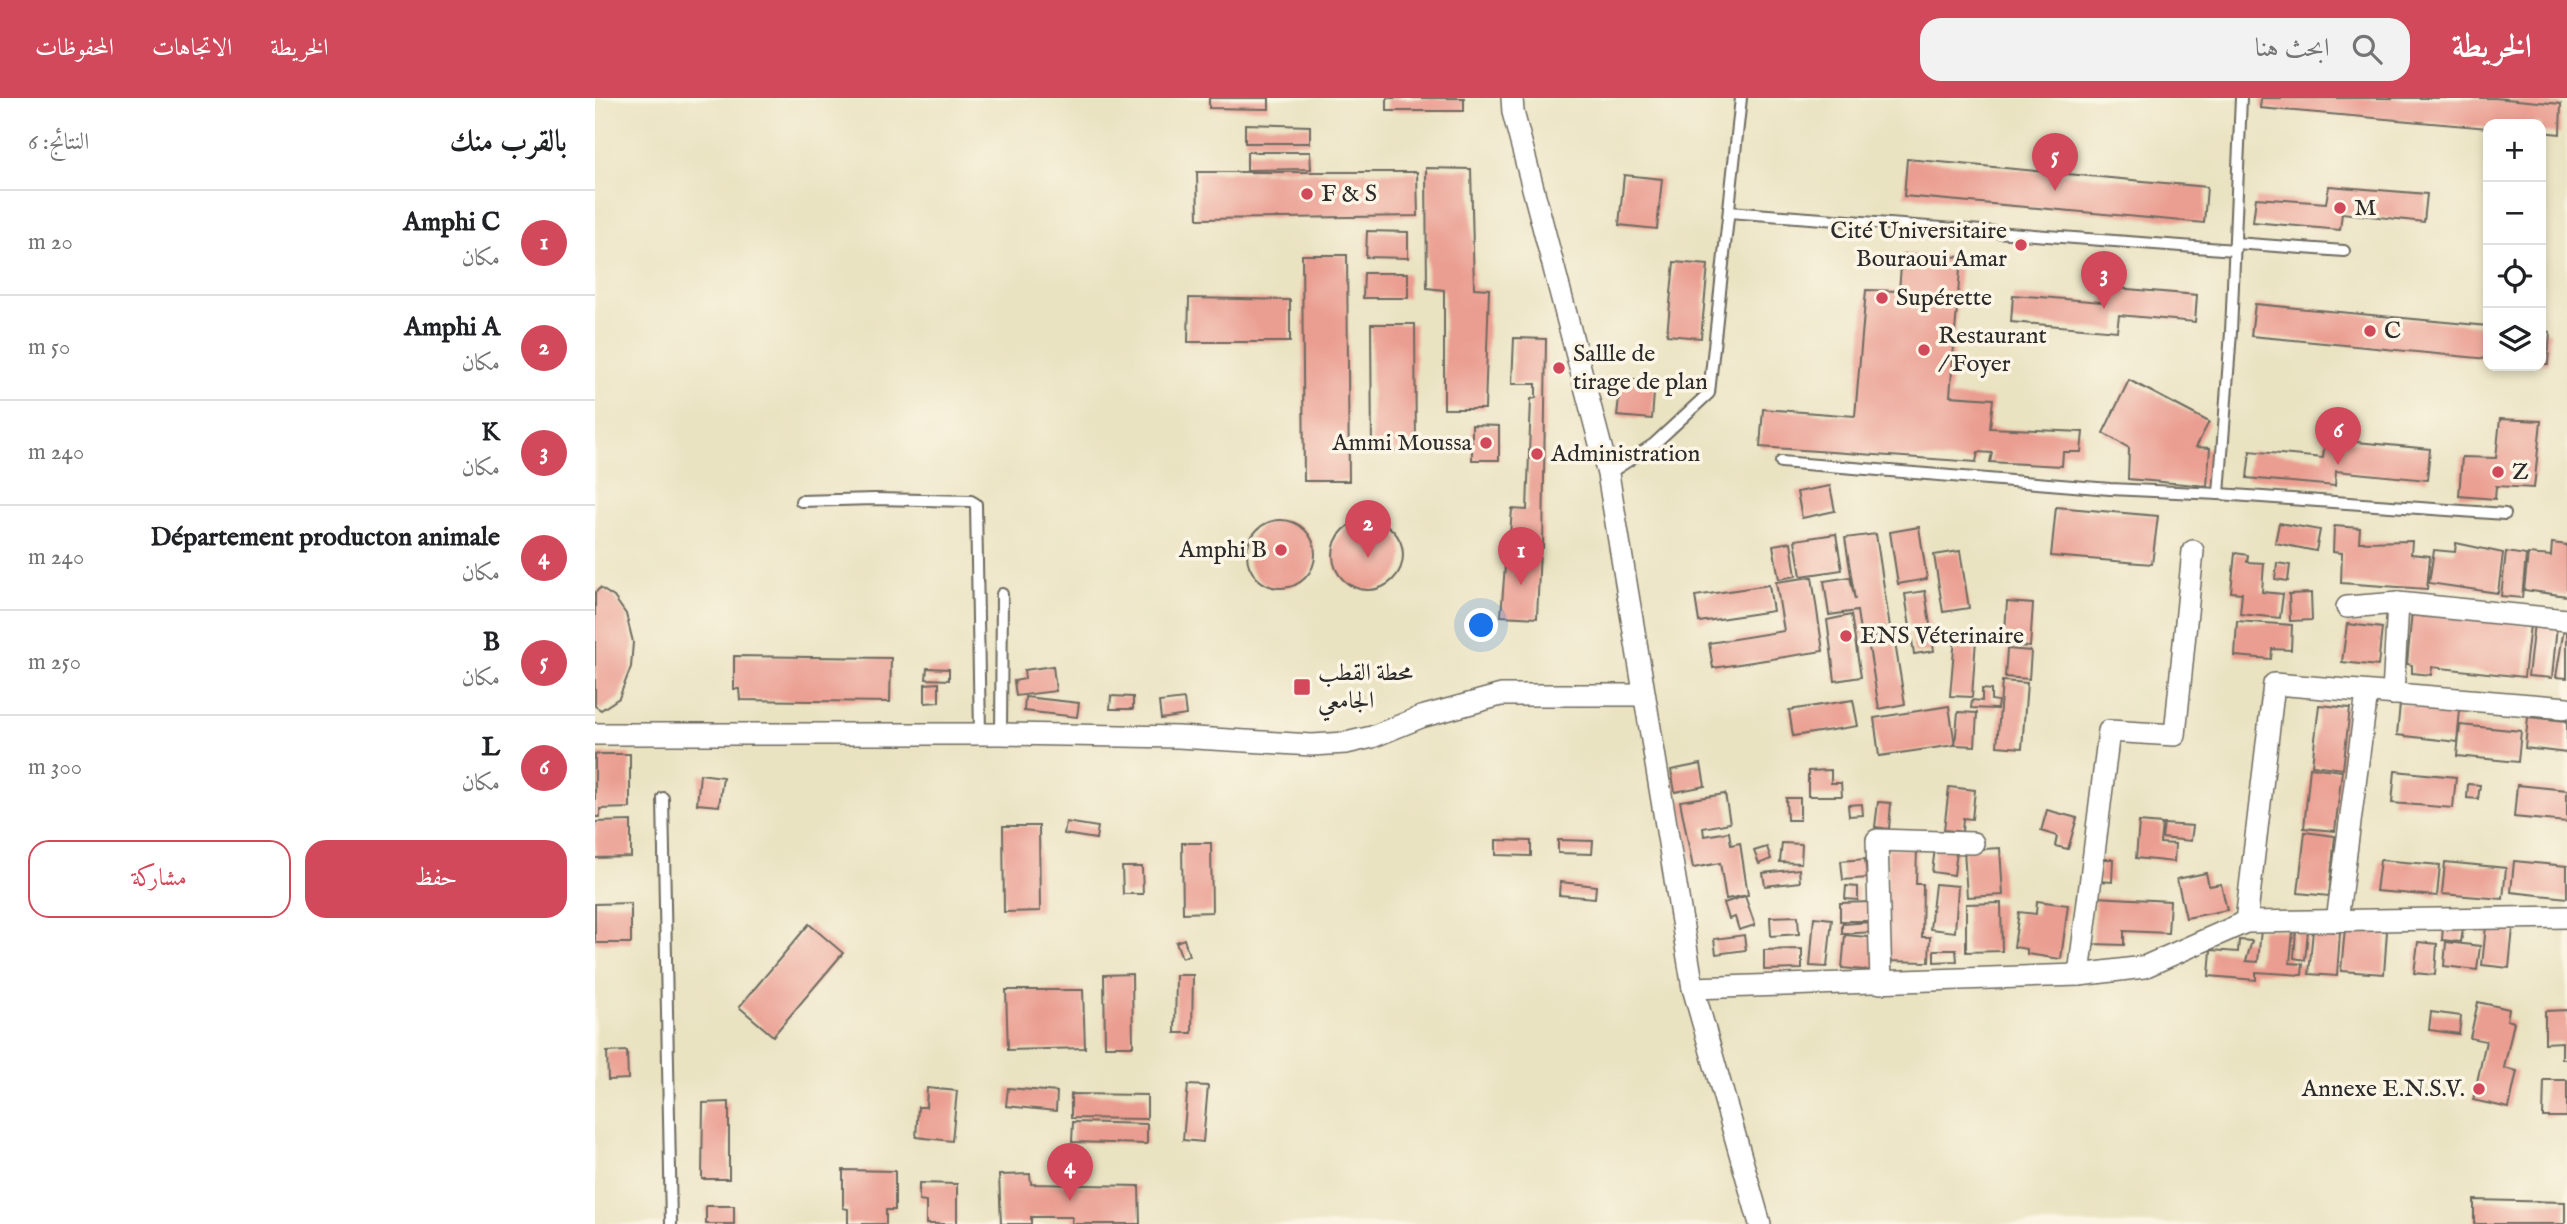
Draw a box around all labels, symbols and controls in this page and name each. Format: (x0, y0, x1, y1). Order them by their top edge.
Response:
search box (1920, 18, 2410, 81)
text: الخريطة (2452, 27, 2532, 69)
icon: search (2348, 30, 2386, 68)
text: ابحث هنا (2255, 32, 2330, 65)
text: المحفوظات (35, 33, 114, 64)
text: الاتجاهات (152, 33, 232, 64)
text: الخريطة (270, 33, 329, 64)
map controls (2483, 119, 2546, 371)
button: + (2483, 119, 2546, 182)
text: بالقرب منك (450, 124, 567, 162)
text: النتائج: 6 (28, 128, 89, 157)
pin: 5 (2032, 133, 2078, 191)
place label: F & S (1321, 179, 1377, 210)
button: − (2483, 182, 2546, 245)
marker: F & S (1299, 186, 1315, 202)
place label: M (2354, 193, 2377, 224)
marker: M (2332, 200, 2348, 216)
text: Amphi C (403, 206, 500, 239)
place label: Cité Universitaire Bouraoui Amar (1830, 216, 2007, 275)
text: 20 m (28, 228, 73, 257)
text: 1 (540, 228, 548, 257)
marker: Cité Universitaire Bouraoui Amar (2013, 237, 2029, 253)
text: مكان (461, 244, 500, 273)
button: locate (2483, 245, 2546, 308)
pin: 3 (2081, 251, 2127, 309)
place label: Supérette (1896, 283, 1992, 314)
marker: Supérette (1874, 290, 1890, 306)
button: layers (2483, 308, 2546, 371)
text: Amphi A (404, 311, 500, 344)
place label: C (2384, 316, 2401, 347)
place label: Restaurant / Foyer (1938, 321, 2047, 380)
marker: C (2362, 323, 2378, 339)
text: 50 m (28, 333, 70, 362)
text: 2 (539, 333, 549, 362)
place label: Sallle de tirage de plan (1573, 339, 1708, 398)
marker: Restaurant / Foyer (1916, 342, 1932, 358)
text: مكان (461, 349, 500, 378)
marker: Sallle de tirage de plan (1551, 360, 1567, 376)
pin: 6 (2315, 407, 2361, 465)
text: K (481, 416, 500, 449)
place label: Ammi Moussa (1331, 428, 1473, 459)
marker: Ammi Moussa (1478, 435, 1494, 451)
text: 240 m (28, 438, 84, 467)
text: 3 (540, 438, 548, 467)
place label: Administration (1550, 439, 1700, 470)
marker: Administration (1529, 446, 1545, 462)
text: مكان (461, 454, 500, 483)
place label: Z (2512, 457, 2529, 488)
marker: Z (2490, 464, 2506, 480)
pin: 2 (1345, 500, 1391, 558)
text: Département producton animale (150, 521, 500, 554)
pin: 1 (1498, 527, 1544, 585)
place label: Amphi B (1178, 535, 1267, 566)
marker: Amphi B (1273, 542, 1289, 558)
text: 240 m (28, 543, 84, 572)
text: 4 (538, 543, 550, 572)
text: مكان (461, 559, 500, 588)
your location (1464, 608, 1498, 642)
place label: ENS Véterinaire (1860, 621, 2024, 652)
text: B (483, 626, 500, 659)
marker: ENS Véterinaire (1838, 628, 1854, 644)
text: 250 m (28, 648, 81, 677)
text: 5 (540, 648, 548, 677)
place label: محطة القطب الجامعي (1318, 658, 1413, 722)
text: مكان (461, 664, 500, 693)
marker: محطة القطب الجامعي (1292, 677, 1312, 697)
text: L (482, 731, 500, 764)
text: 300 m (28, 753, 82, 782)
text: 6 (539, 753, 549, 782)
text: مكان (461, 769, 500, 798)
button: مشاركة (28, 840, 291, 918)
button: حفظ (305, 840, 567, 918)
place label: Annexe E.N.S.V. (2301, 1074, 2465, 1105)
marker: Annexe E.N.S.V. (2471, 1081, 2487, 1097)
pin: 4 (1047, 1143, 1093, 1201)

